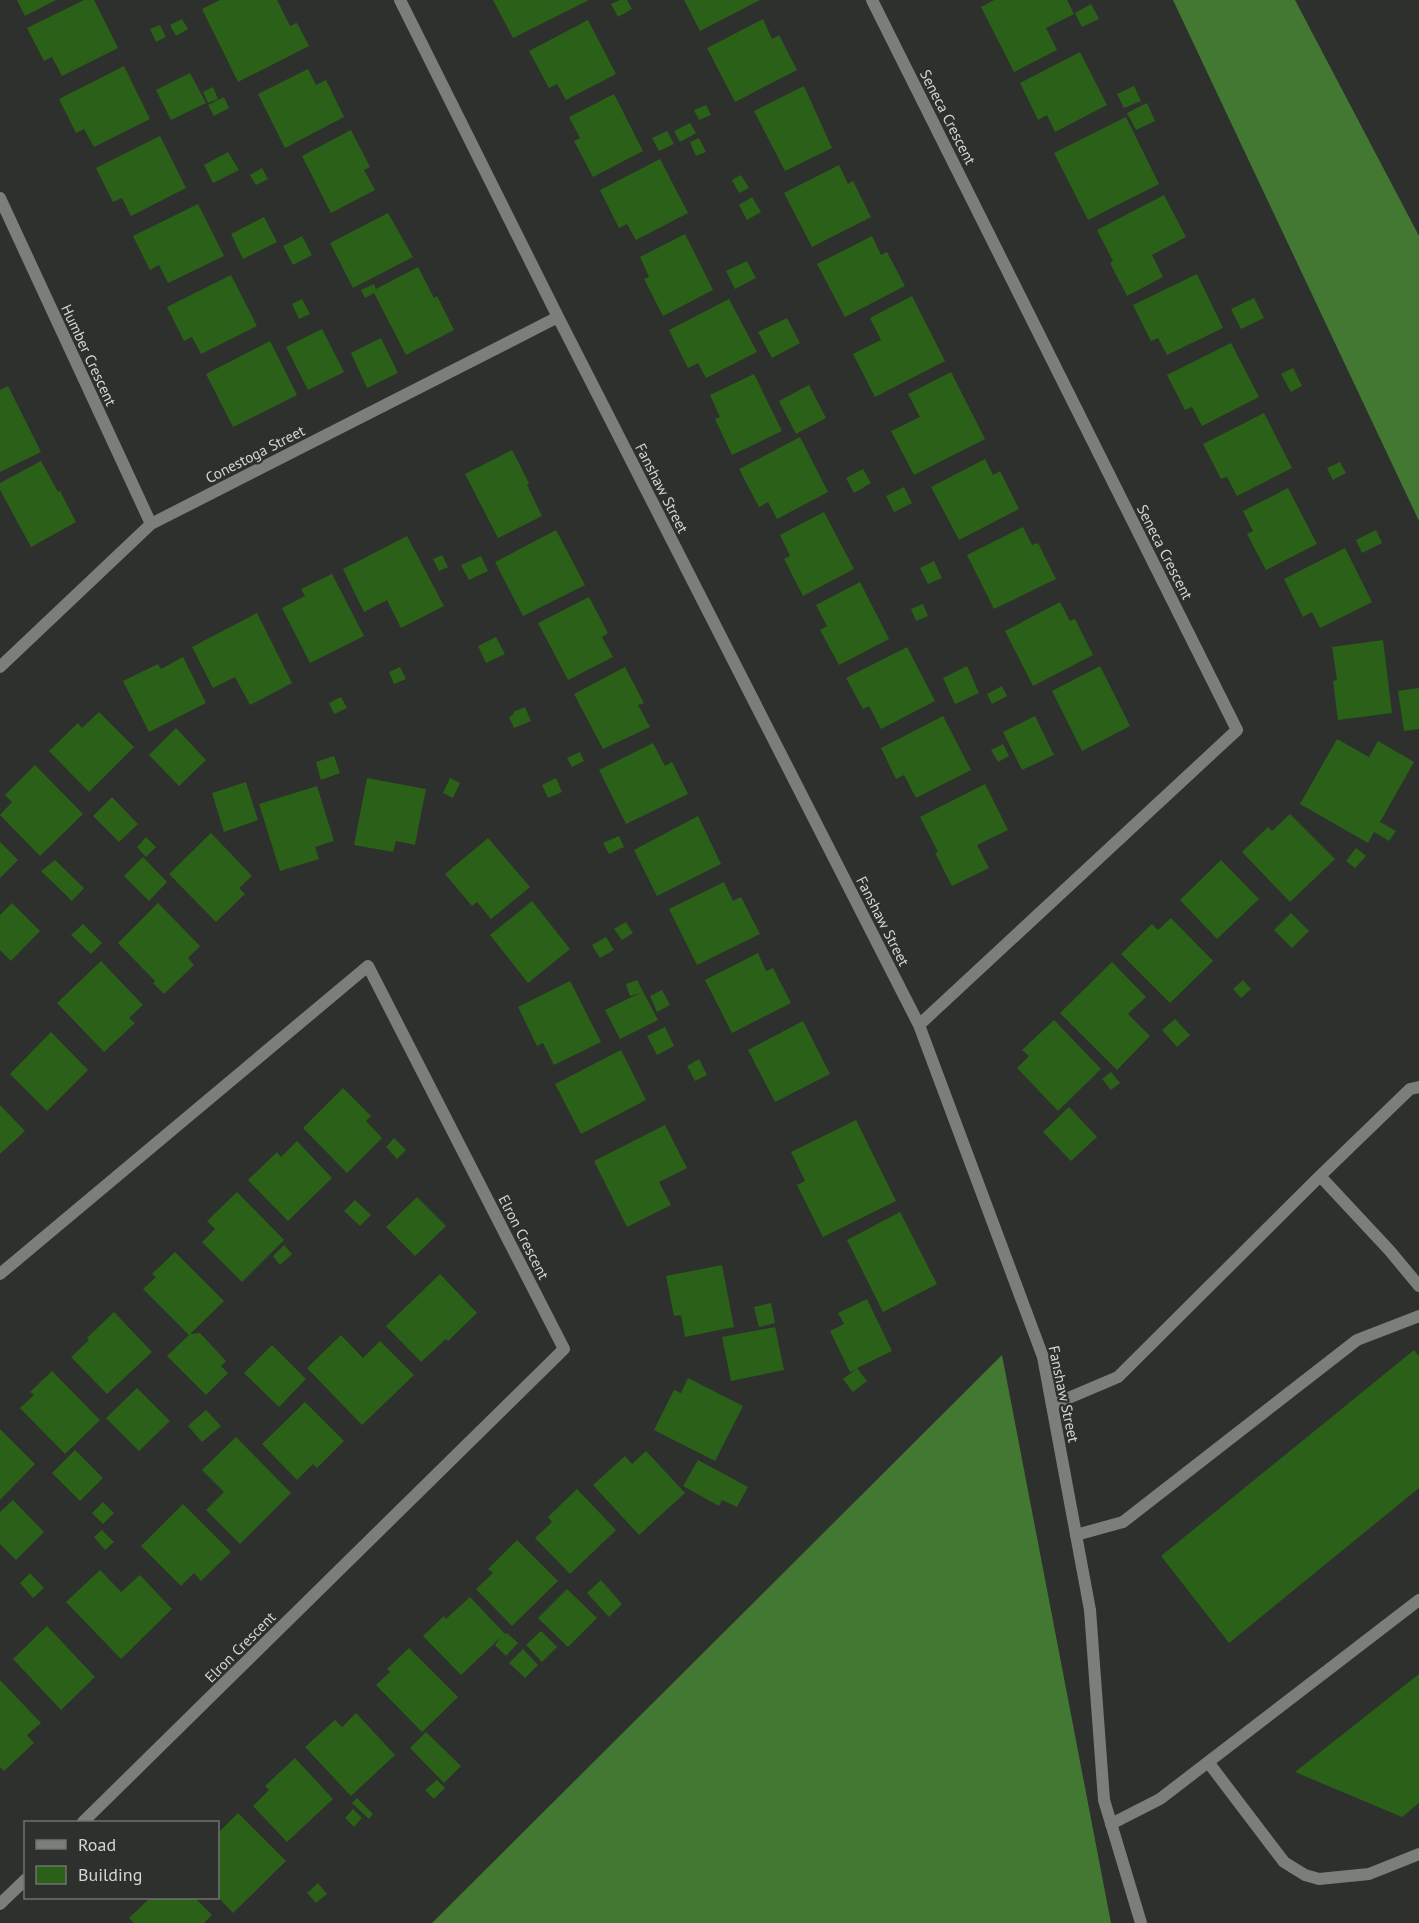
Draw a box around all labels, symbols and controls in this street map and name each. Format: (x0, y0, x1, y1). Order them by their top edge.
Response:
street label: Seneca Crescent (916, 66, 980, 168)
street label: Humber Crescent (57, 301, 121, 409)
street label: Conestoga Street (202, 421, 308, 487)
street label: Fanshaw Street (631, 440, 693, 536)
street label: Seneca Crescent (1133, 501, 1197, 603)
street label: Fanshaw Street (852, 873, 914, 969)
street label: Elron Crescent (495, 1191, 553, 1283)
street label: Fanshaw Street (1044, 1344, 1084, 1444)
street label: Elron Crescent (201, 1608, 279, 1686)
legend (24, 1821, 219, 1899)
text: Road (78, 1833, 116, 1856)
text: Building (78, 1863, 142, 1886)

